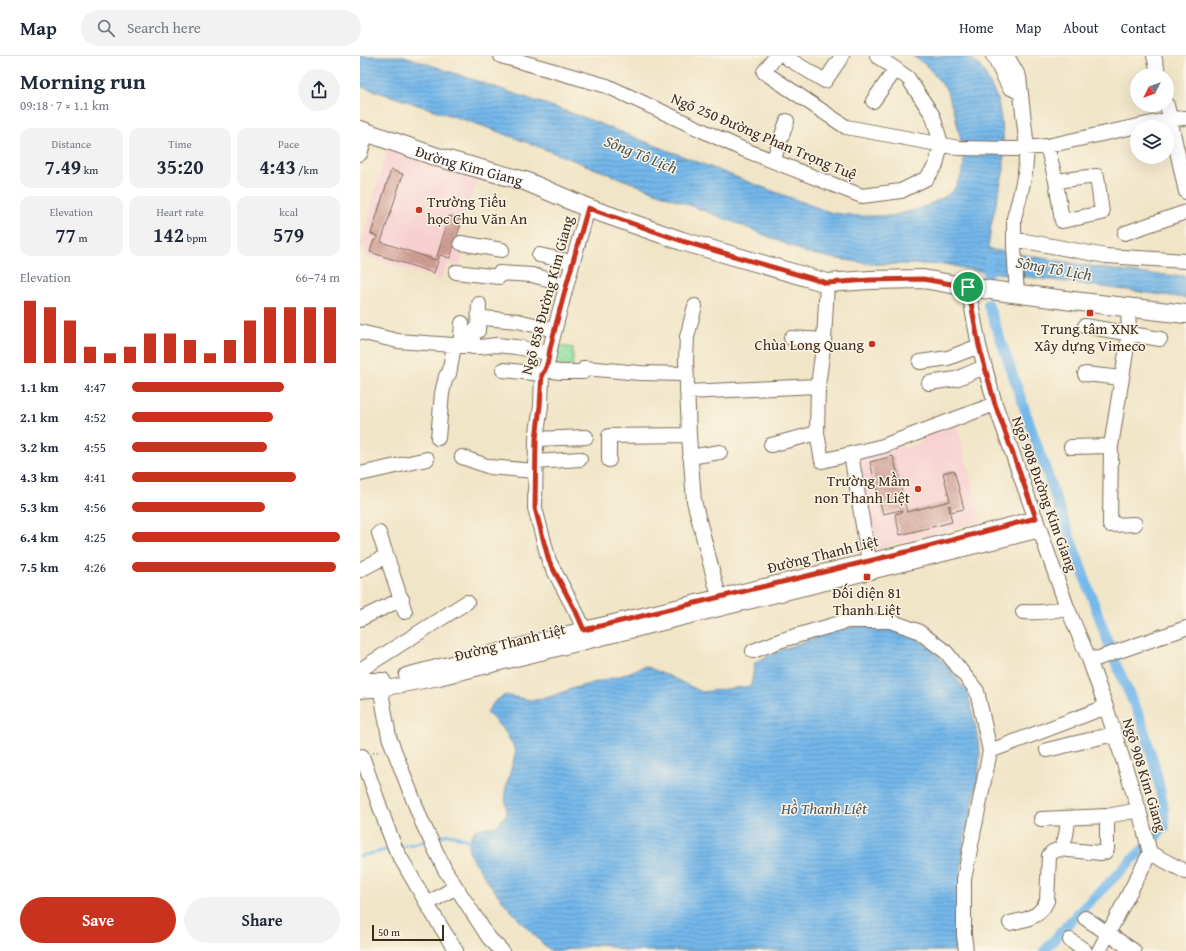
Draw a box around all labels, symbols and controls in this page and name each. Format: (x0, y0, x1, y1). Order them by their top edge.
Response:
search box (81, 10, 361, 46)
text: Map (20, 14, 57, 42)
icon: search (95, 17, 117, 39)
text: Search here (127, 17, 201, 38)
text: Home (959, 18, 994, 38)
text: Map (1016, 18, 1041, 38)
text: About (1063, 18, 1099, 38)
text: Contact (1121, 18, 1166, 38)
text: Morning run (20, 65, 146, 97)
north arrow (1130, 68, 1174, 112)
map controls (1130, 68, 1174, 164)
button: share (298, 69, 340, 111)
street label: Ngõ 250 Đường Phan Trọng Tuệ (668, 87, 860, 185)
text: 09:18 · 7 × 1.1 km (20, 96, 109, 115)
button: layers (1130, 120, 1174, 164)
water label: Sông Tô Lịch (601, 128, 681, 180)
text: Distance (52, 136, 91, 152)
text: Time (168, 136, 192, 152)
text: Pace (278, 136, 299, 152)
street label: Đường Kim Giang (413, 140, 526, 191)
text: 7.49 (44, 152, 81, 181)
text: 35:20 (156, 152, 204, 181)
text: 4:43 (259, 152, 296, 181)
text: km (81, 162, 98, 178)
text: /km (296, 162, 318, 178)
place label: Trường Tiểu học Chu Văn An (427, 191, 528, 229)
text: Elevation (50, 204, 93, 220)
text: Heart rate (156, 204, 204, 220)
text: kcal (279, 204, 298, 220)
marker: Trường Tiểu học Chu Văn An (414, 205, 424, 215)
street label: Ngõ 858 Đường Kim Giang (516, 213, 579, 377)
text: 77 (55, 220, 76, 249)
text: 142 (153, 220, 184, 249)
text: 579 (273, 220, 304, 249)
text: m (76, 230, 87, 246)
text: bpm (184, 230, 207, 246)
water label: Sông Tô Lịch (1014, 250, 1094, 286)
text: Elevation (20, 268, 71, 287)
text: 66–74 m (295, 268, 340, 287)
pin (951, 270, 985, 304)
icon: arrive (957, 276, 979, 298)
marker: Trung tâm XNK Xây dựng Vimeco (1085, 308, 1095, 318)
place label: Trung tâm XNK Xây dựng Vimeco (1034, 318, 1146, 356)
place label: Chùa Long Quang (755, 334, 865, 355)
marker: Chùa Long Quang (867, 339, 877, 349)
text: 1.1 km (20, 378, 59, 397)
text: 4:47 (84, 378, 106, 397)
text: 2.1 km (20, 408, 59, 427)
text: 4:52 (84, 408, 106, 427)
street label: Ngõ 908 Đường Kim Giang (1007, 413, 1083, 575)
text: 3.2 km (20, 438, 59, 457)
text: 4:55 (84, 438, 106, 457)
text: 4.3 km (20, 468, 59, 487)
text: 4:41 (84, 468, 106, 487)
place label: Trường Mầm non Thanh Liệt (814, 470, 911, 508)
marker: Trường Mầm non Thanh Liệt (913, 484, 923, 494)
text: 5.3 km (20, 498, 59, 517)
text: 4:56 (84, 498, 106, 517)
text: 6.4 km (20, 528, 59, 547)
text: 4:25 (84, 528, 106, 547)
street label: Đường Thanh Liệt (765, 530, 882, 578)
text: 7.5 km (20, 558, 59, 577)
text: 4:26 (84, 558, 106, 577)
marker: Đối diện 81 Thanh Liệt (862, 572, 872, 582)
place label: Đối diện 81 Thanh Liệt (832, 582, 902, 620)
street label: Đường Thanh Liệt (452, 618, 569, 666)
street label: Ngõ 908 Kim Giang (1118, 716, 1172, 835)
water label: Hồ Thanh Liệt (780, 796, 868, 820)
button: Save (20, 897, 176, 943)
button: Share (184, 897, 340, 943)
scale bar (372, 923, 444, 942)
text: 50 m (378, 924, 400, 940)

